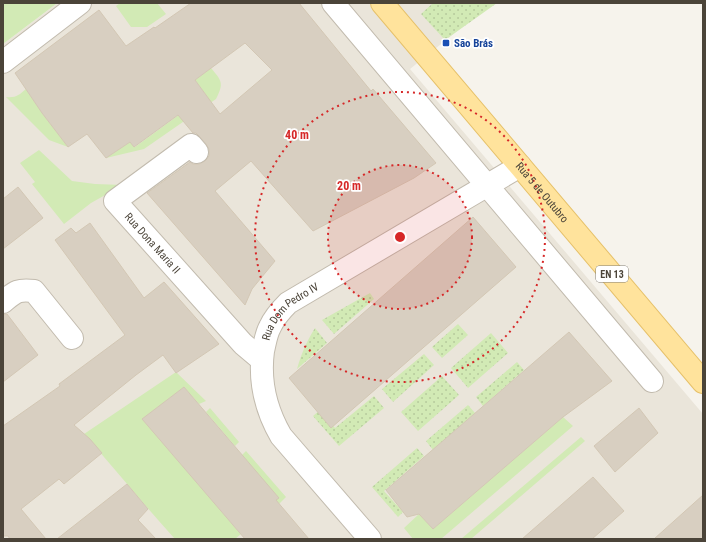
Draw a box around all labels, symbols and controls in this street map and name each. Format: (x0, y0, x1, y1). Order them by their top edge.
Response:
place label: São Brás (454, 37, 493, 50)
marker: São Brás (441, 38, 451, 48)
text: 40 m (285, 128, 309, 142)
street label: Rua 5 de Outubro (513, 159, 572, 225)
text: 20 m (337, 179, 361, 193)
street label: Rua Dona Maria II (122, 210, 183, 276)
centre of rings (393, 230, 407, 244)
road number: EN 13 (596, 266, 628, 282)
street label: Rua Dom Pedro IV (259, 280, 321, 342)

